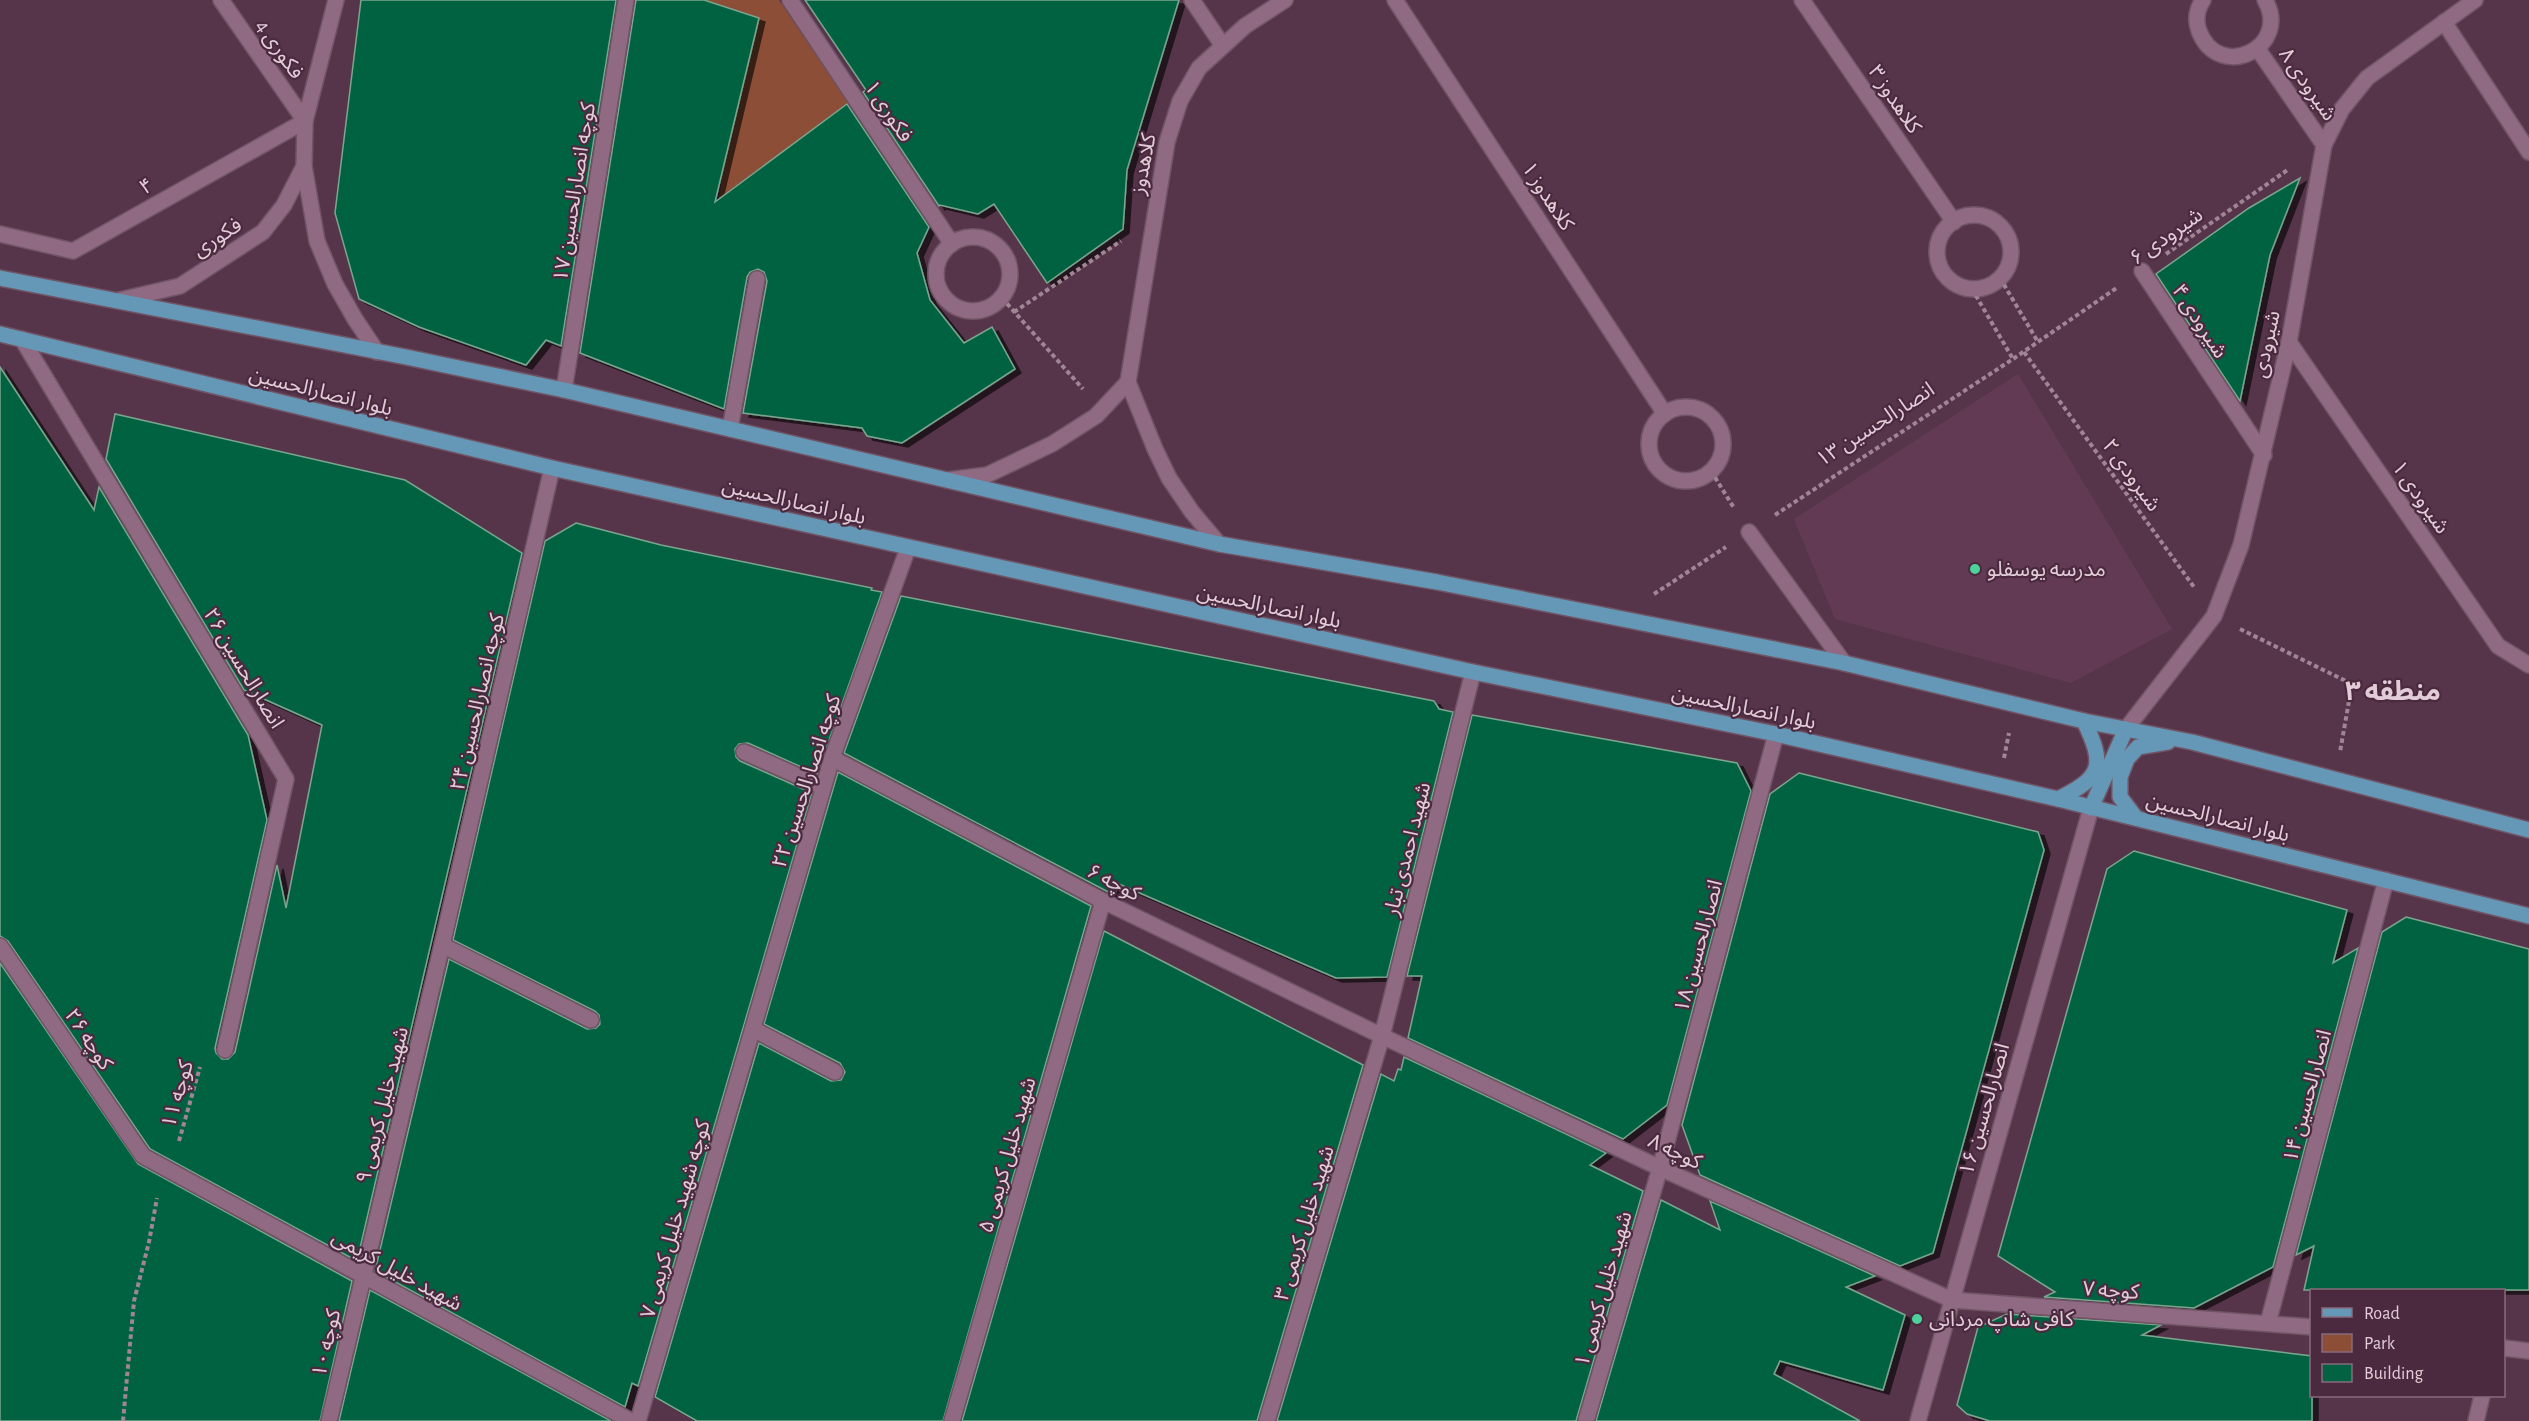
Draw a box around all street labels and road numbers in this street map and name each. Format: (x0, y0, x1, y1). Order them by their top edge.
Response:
street label: فکوری 4 (251, 16, 307, 83)
street label: شیرودی ۸ (2274, 44, 2340, 125)
street label: کلاهدوز ۳ (1864, 61, 1925, 138)
street label: فکوری ۱ (860, 77, 917, 146)
street label: کوچه انصارالحسین ۱۷ (550, 101, 601, 283)
street label: کلاهدوز (1127, 132, 1161, 197)
street label: کلاهدوز ۱ (1517, 158, 1578, 235)
street label: ۴ (136, 174, 157, 199)
street label: شیرودی ۶ (2126, 204, 2207, 270)
street label: فکوری (189, 214, 246, 262)
street label: شیرودی ۴ (2167, 281, 2231, 363)
street label: شیرودی (2249, 309, 2285, 380)
street label: بلوار انصارالحسین (247, 364, 395, 420)
street label: انصارالحسین ۱۳ (1812, 379, 1939, 471)
street label: شیرودی ۲ (2098, 435, 2165, 516)
street label: شیرودی ۱ (2387, 457, 2453, 538)
street label: بلوار انصارالحسین (720, 475, 868, 529)
street label: بلوار انصارالحسین (1195, 581, 1343, 633)
street label: انصارالحسین ۲۶ (199, 604, 288, 733)
street label: کوچه انصارالحسین ۲۴ (447, 611, 510, 793)
street label: بلوار انصارالحسین (1670, 682, 1818, 734)
street label: کوچه انصارالحسین ۲۲ (769, 692, 846, 871)
street label: شهید احمدی تبار (1380, 780, 1435, 919)
street label: بلوار انصارالحسین (2144, 790, 2292, 846)
street label: کوچه ۶ (1083, 860, 1144, 907)
street label: انصارالحسین ۱۸ (1671, 878, 1727, 1015)
street label: کوچه ۲۶ (59, 1005, 117, 1075)
street label: شهید خلیل کریمی ۹ (353, 1025, 413, 1186)
street label: انصارالحسین ۱۴ (2280, 1028, 2336, 1165)
street label: انصارالحسین ۱۶ (1956, 1041, 2014, 1178)
street label: کوچه ۱۱ (158, 1058, 199, 1131)
street label: شهید خلیل کریمی ۵ (975, 1075, 1041, 1235)
street label: کوچه شهید خلیل کریمی ۷ (637, 1117, 716, 1321)
street label: کوچه ۸ (1644, 1130, 1705, 1175)
street label: شهید خلیل کریمی ۳ (1271, 1143, 1339, 1303)
street label: شهید خلیل کریمی ۱ (1571, 1209, 1637, 1369)
street label: شهید خلیل کریمی (328, 1226, 465, 1316)
street label: کوچه ۷ (2082, 1278, 2140, 1305)
street label: کوچه ۱۰ (309, 1307, 347, 1379)

